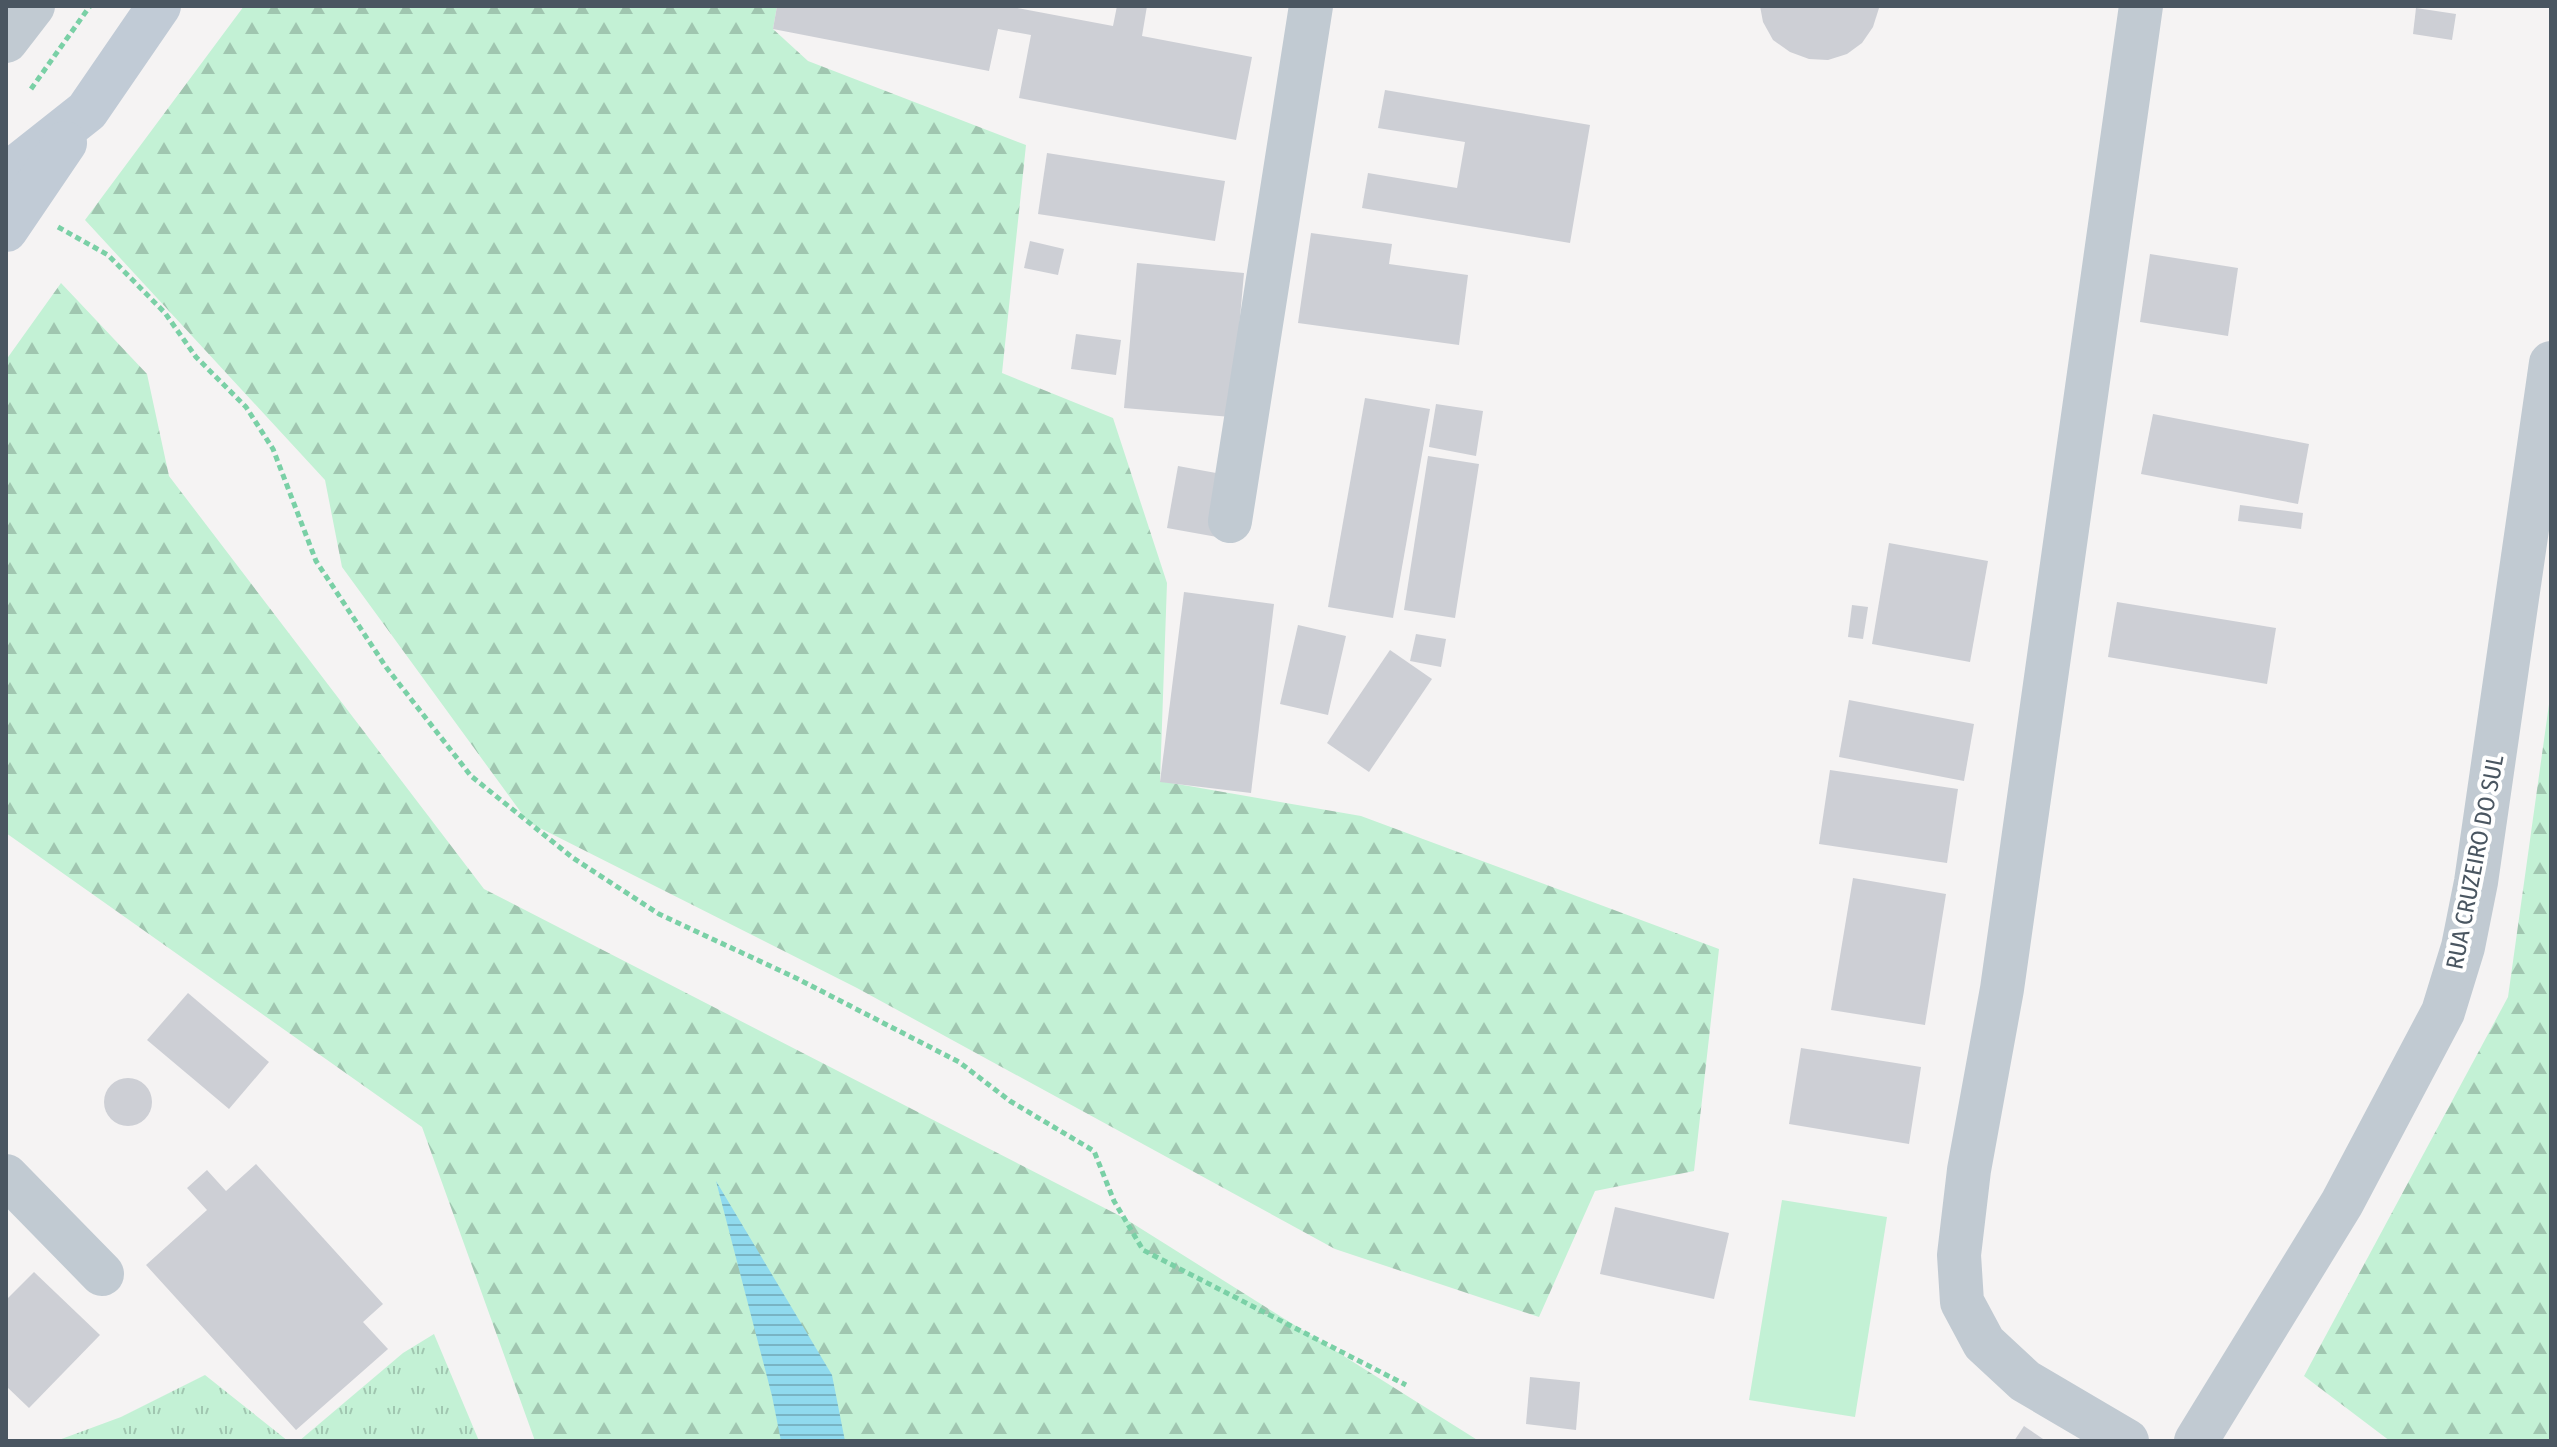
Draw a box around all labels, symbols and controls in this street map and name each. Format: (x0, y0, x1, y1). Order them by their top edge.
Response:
street label: RUA CRUZEIRO DO SUL (2440, 752, 2510, 972)

